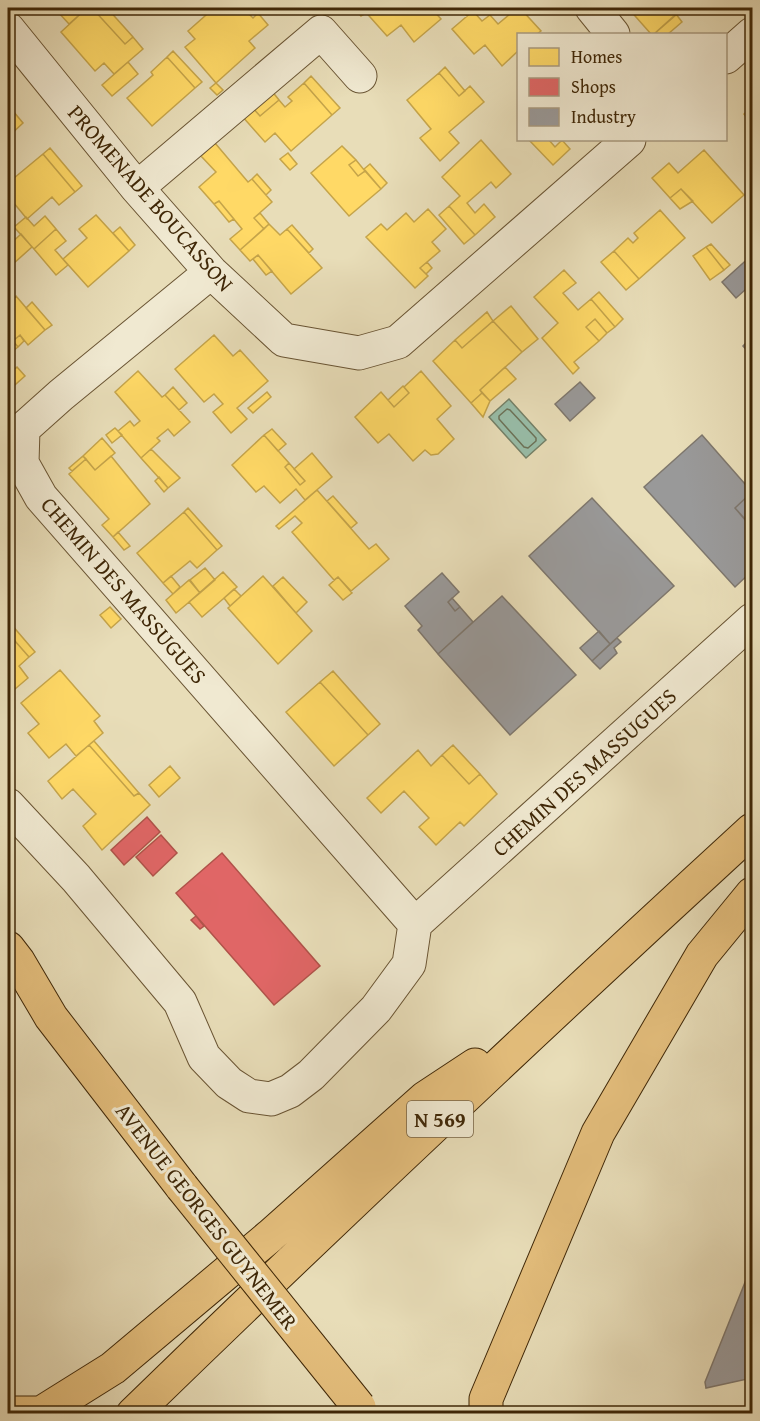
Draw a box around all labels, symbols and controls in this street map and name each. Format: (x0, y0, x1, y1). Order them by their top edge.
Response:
legend (517, 33, 727, 141)
text: Homes (571, 43, 622, 70)
text: Shops (571, 73, 616, 100)
street label: PROMENADE BOUCASSON (61, 98, 241, 298)
text: Industry (571, 103, 636, 130)
street label: CHEMIN DES MASSUGUES (34, 490, 214, 690)
street label: CHEMIN DES MASSUGUES (485, 680, 683, 864)
street label: AVENUE GEORGES GUYNEMER (108, 1096, 306, 1336)
road number: N 569 (407, 1101, 473, 1137)

